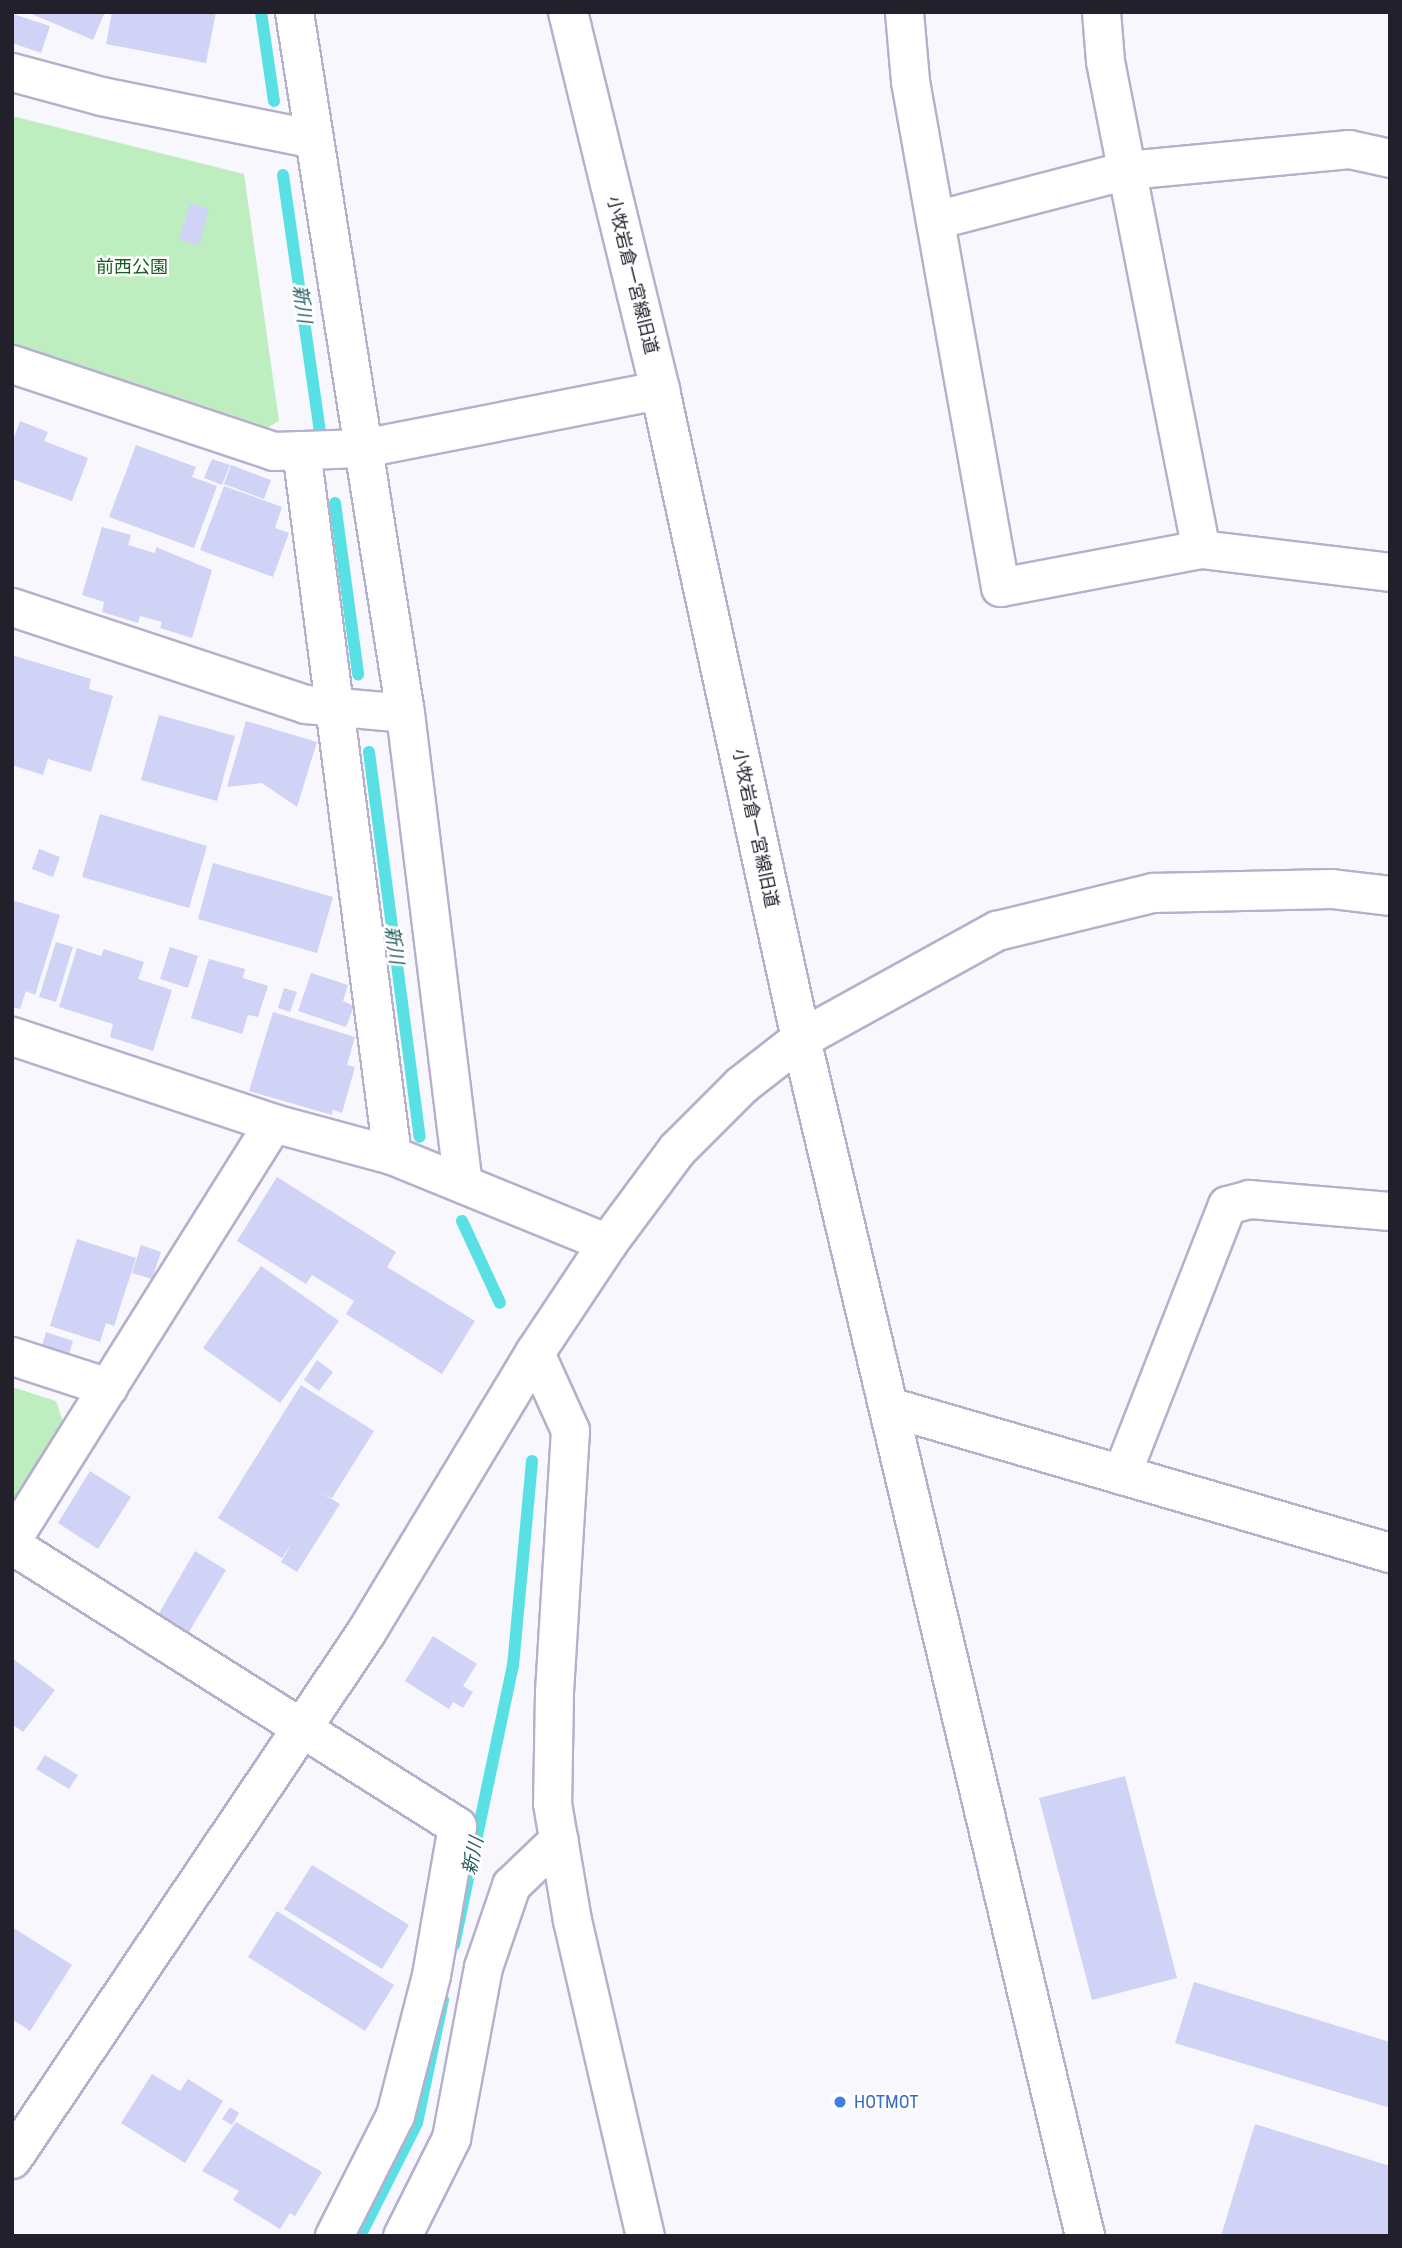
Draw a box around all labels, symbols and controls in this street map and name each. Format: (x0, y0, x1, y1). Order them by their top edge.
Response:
street label: 小牧岩倉一宮線旧道 (602, 194, 662, 356)
park label: 前西公園 (96, 256, 168, 278)
water label: 新川 (288, 284, 316, 324)
street label: 小牧岩倉一宮線旧道 (728, 747, 782, 909)
water label: 新川 (380, 925, 408, 965)
water label: 新川 (458, 1835, 488, 1877)
place label: HOTMOT (854, 2091, 919, 2113)
marker: HOTMOT (832, 2094, 848, 2110)

